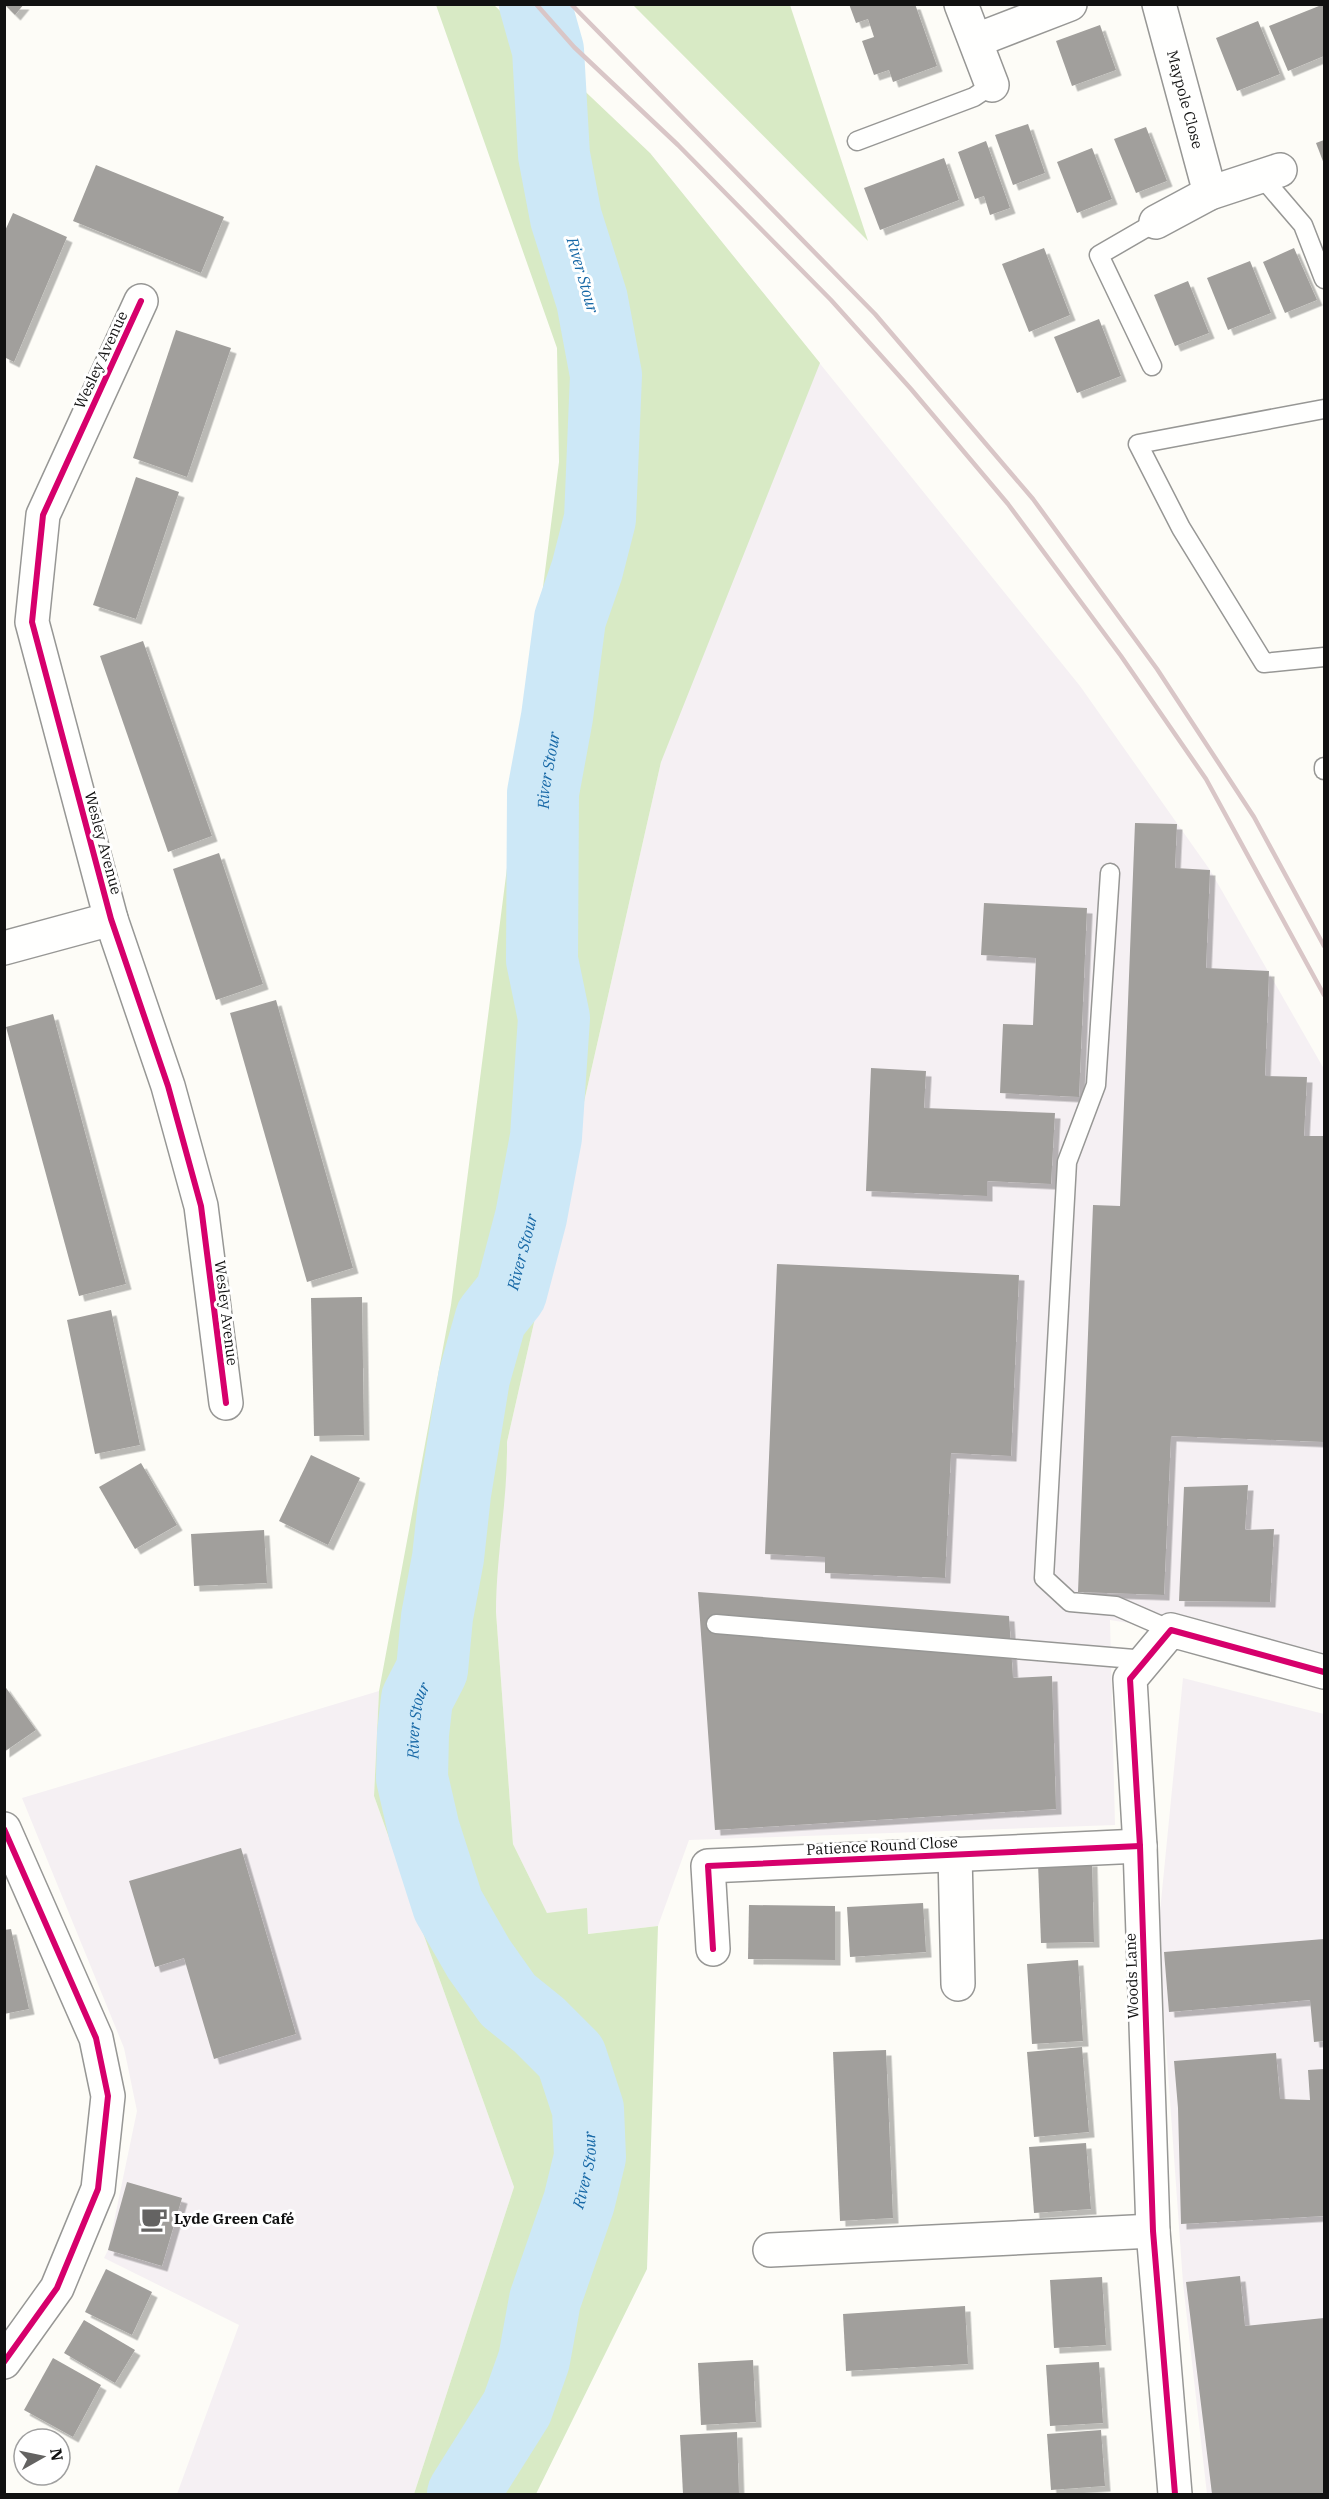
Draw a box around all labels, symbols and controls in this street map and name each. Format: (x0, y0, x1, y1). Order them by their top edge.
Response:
street label: Maypole Close (1163, 48, 1208, 151)
water label: River Stour (562, 234, 604, 316)
street label: Wesley Avenue (70, 308, 132, 412)
water label: River Stour (533, 729, 564, 810)
street label: Wesley Avenue (81, 789, 126, 896)
water label: River Stour (502, 1211, 542, 1293)
street label: Wesley Avenue (211, 1259, 242, 1367)
water label: River Stour (402, 1678, 435, 1760)
street label: Patience Round Close (806, 1832, 958, 1859)
street label: Woods Lane (1121, 1933, 1142, 2019)
water label: River Stour (567, 2130, 600, 2212)
cafe icon: Lyde Green Café (139, 2204, 169, 2234)
place label: Lyde Green Café (174, 2209, 294, 2228)
north arrow (12, 2427, 72, 2487)
text: N (46, 2447, 68, 2462)

